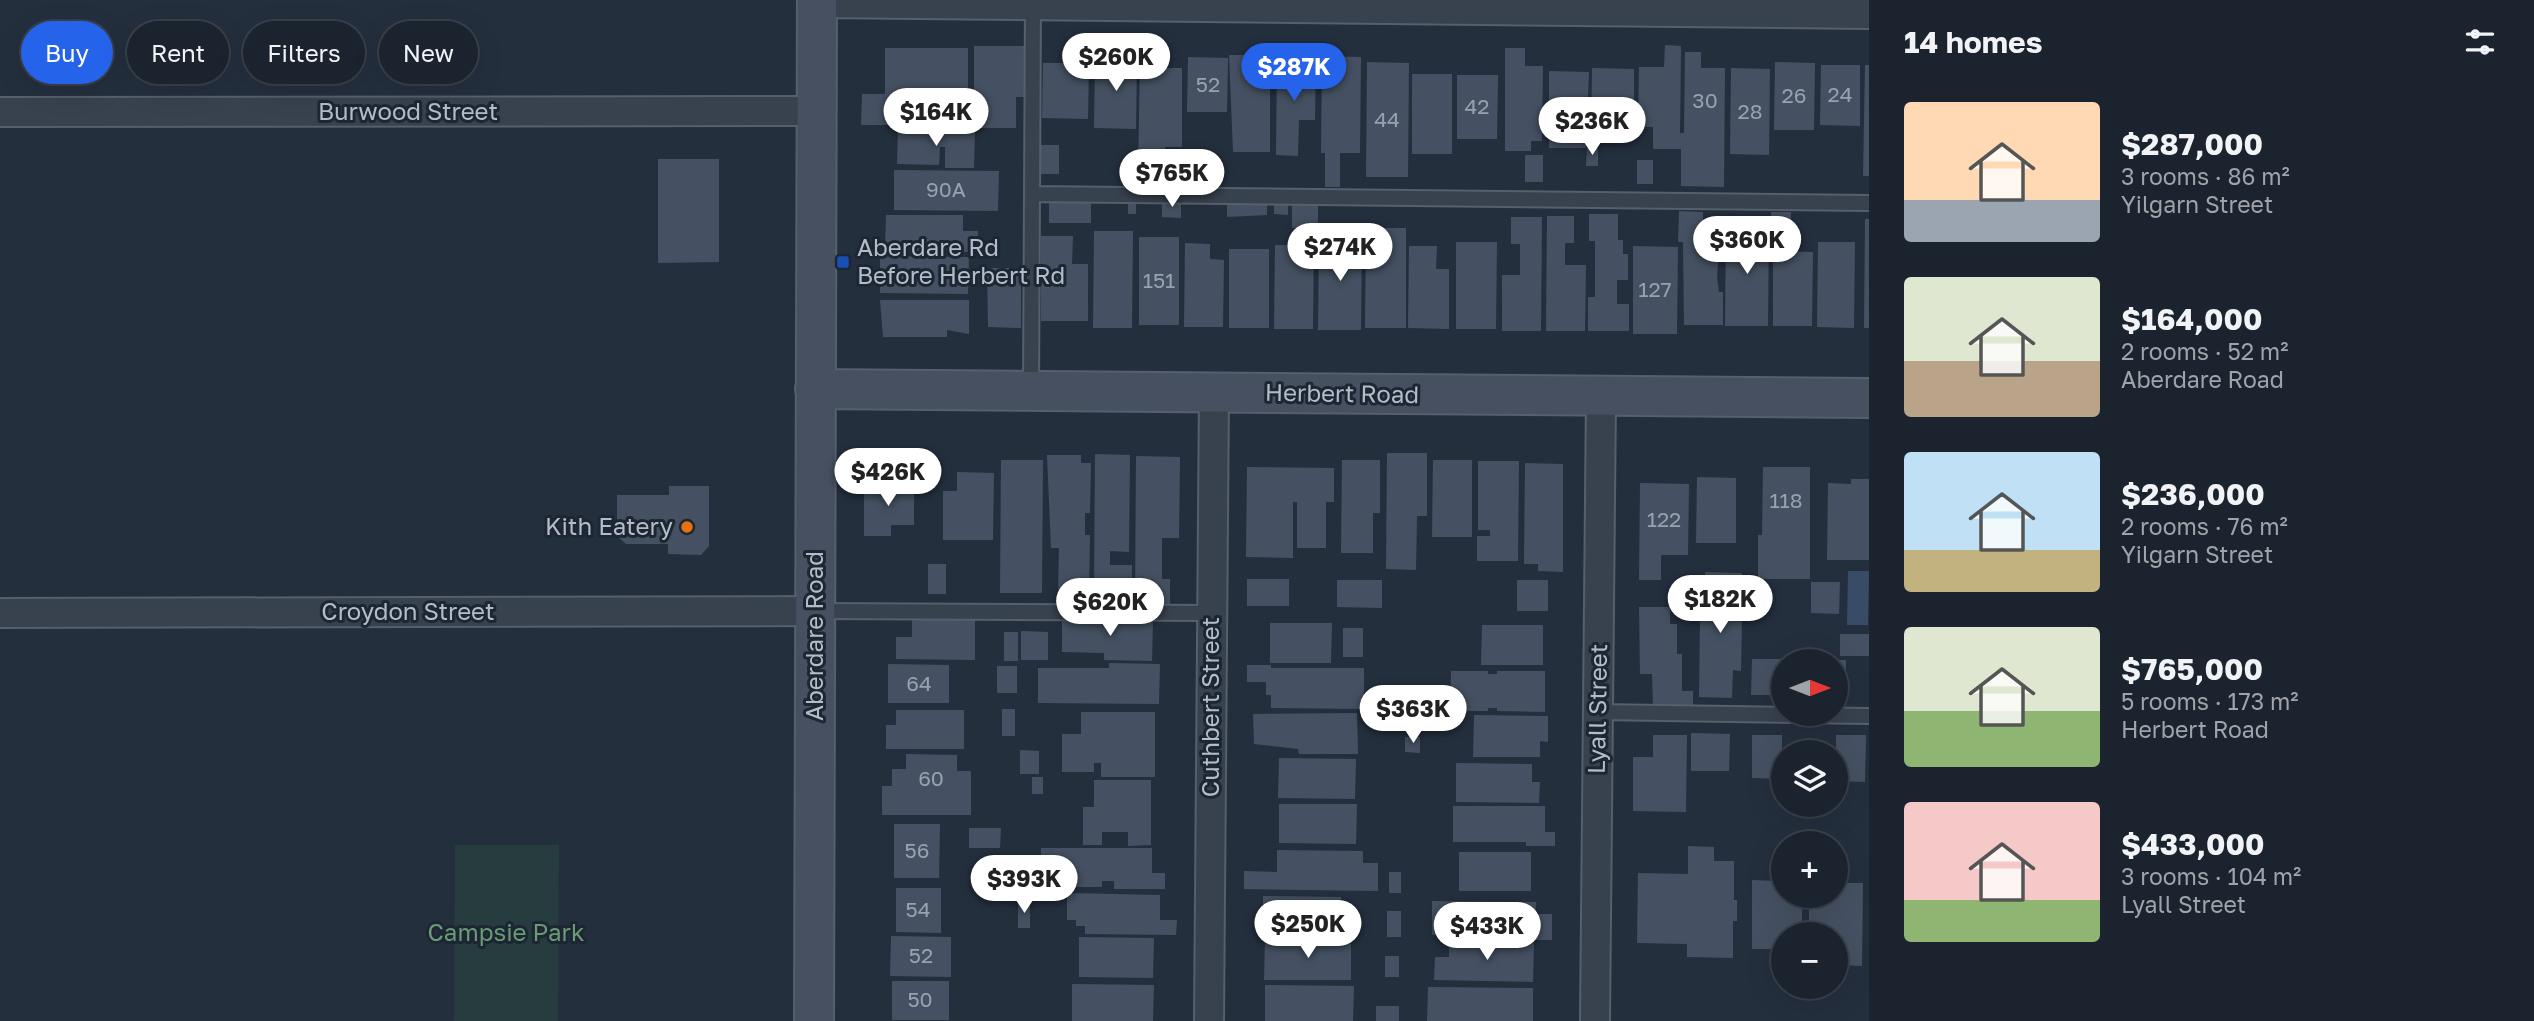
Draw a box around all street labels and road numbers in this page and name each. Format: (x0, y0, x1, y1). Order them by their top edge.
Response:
street label: Burwood Street (318, 96, 498, 125)
street label: Herbert Road (1265, 377, 1419, 408)
street label: Aberdare Road (799, 551, 828, 721)
street label: Croydon Street (321, 596, 495, 625)
street label: Cuthbert Street (1195, 617, 1224, 797)
street label: Lyall Street (1581, 644, 1612, 774)

